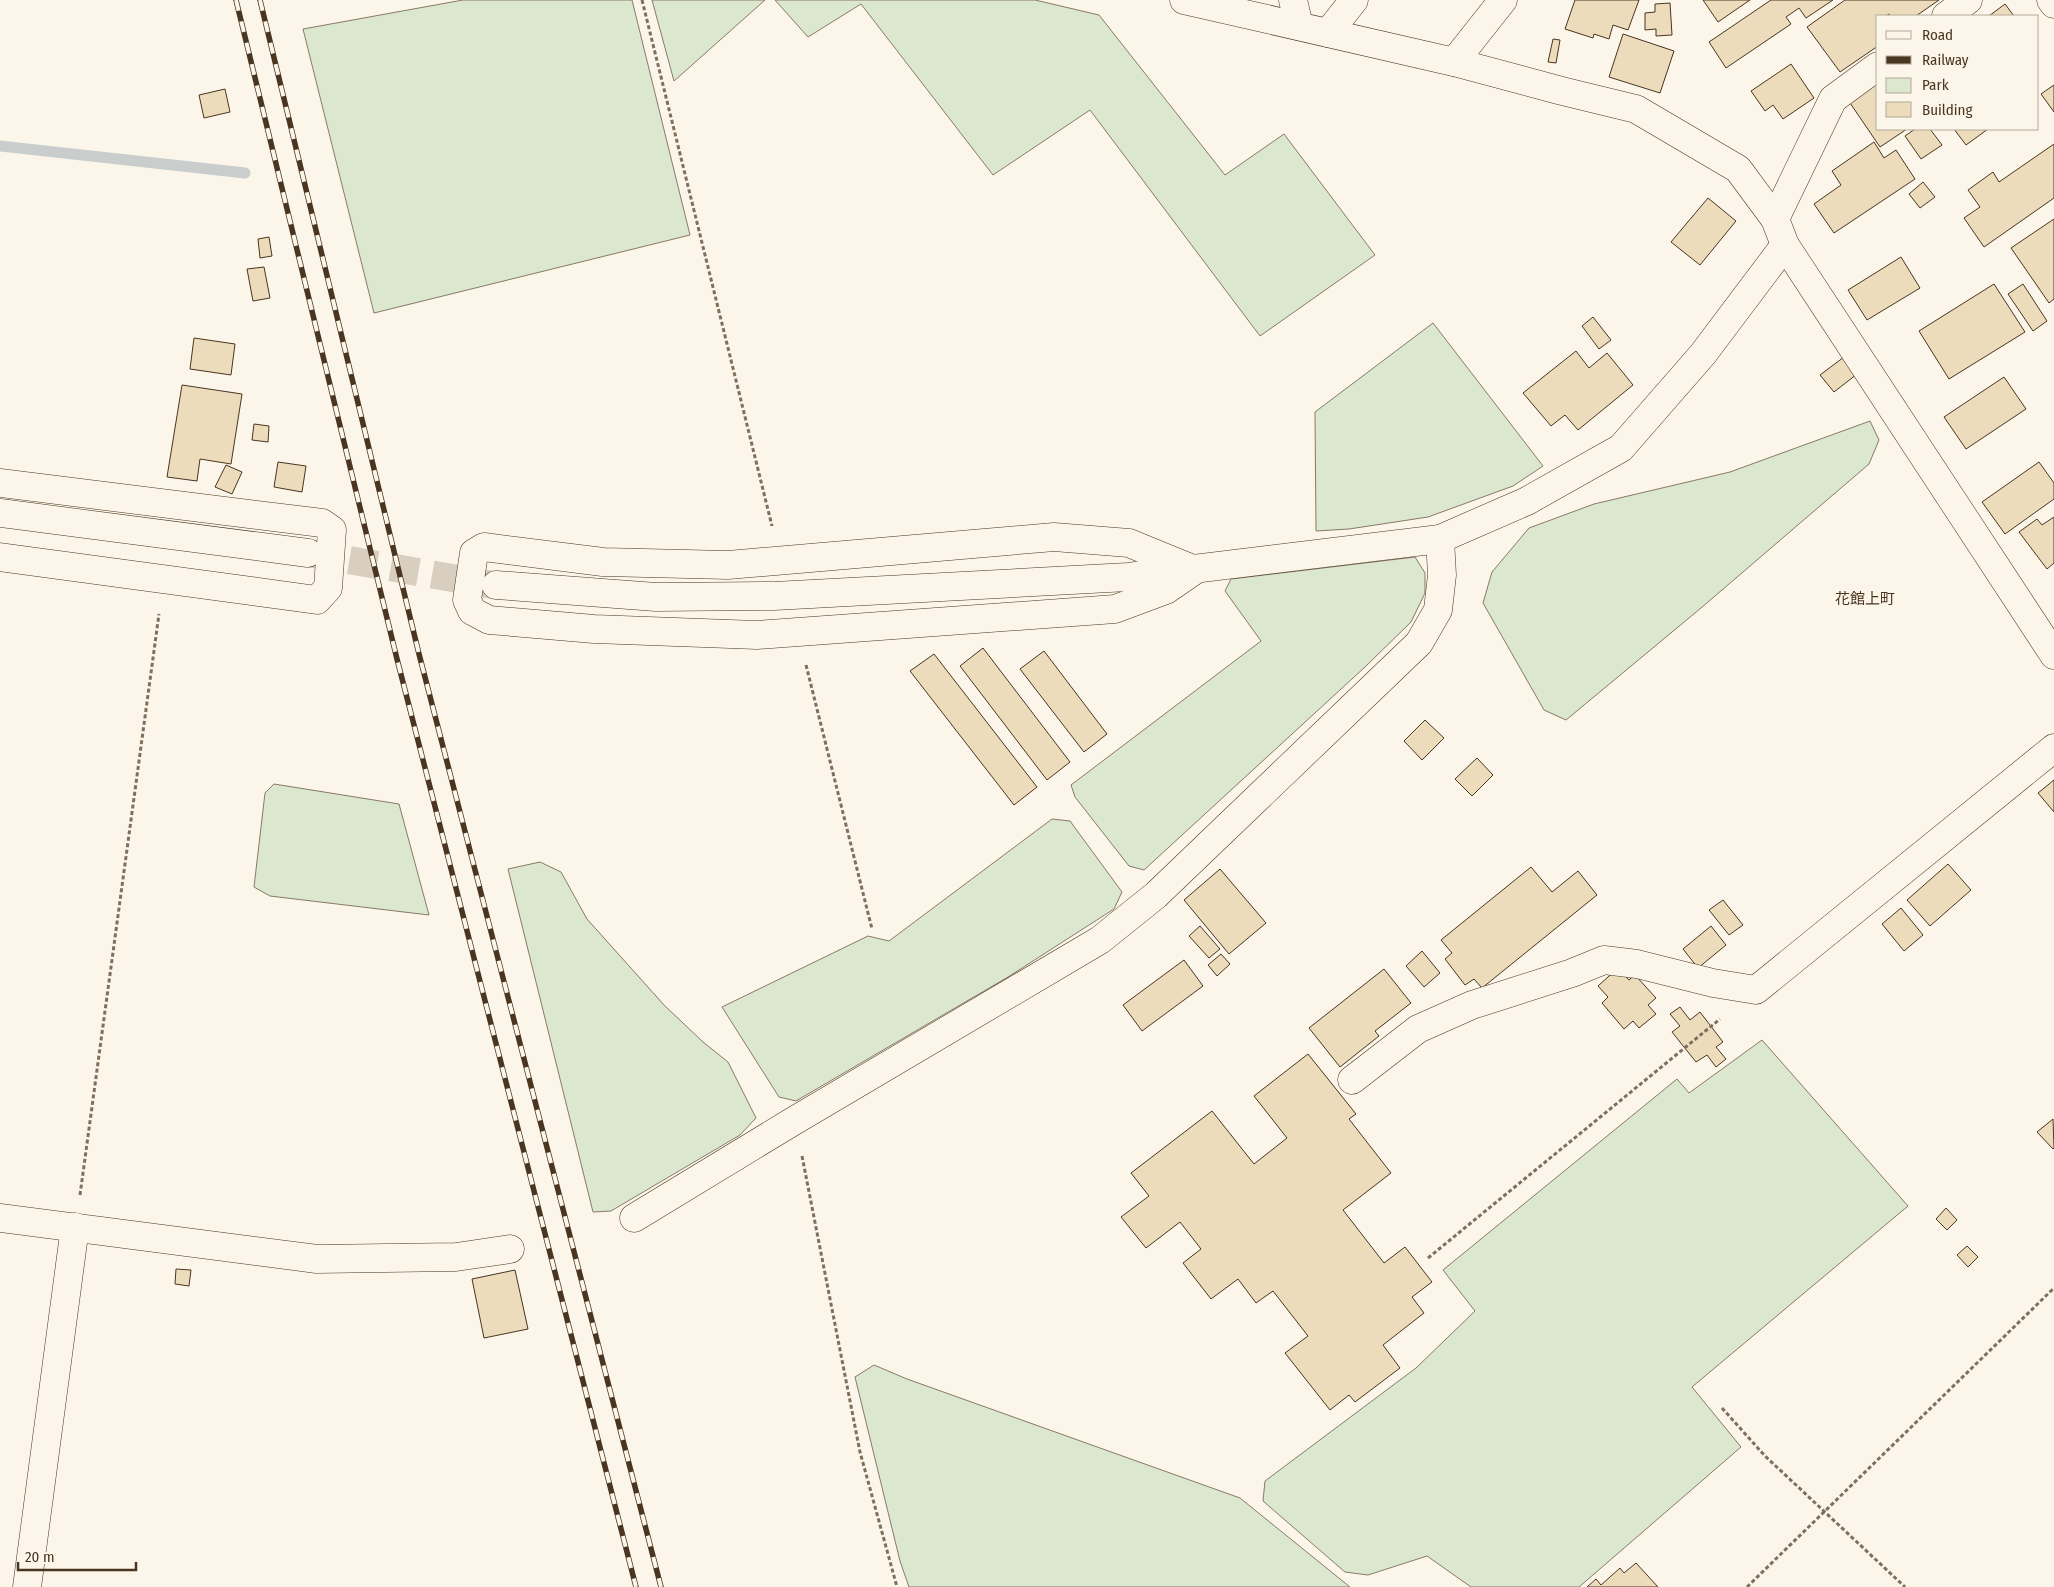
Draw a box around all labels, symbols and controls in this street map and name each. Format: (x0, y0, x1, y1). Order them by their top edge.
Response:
legend (1876, 15, 2039, 130)
text: Road (1922, 26, 1953, 44)
text: Railway (1922, 51, 1969, 69)
text: Park (1922, 76, 1949, 94)
text: Building (1922, 101, 1973, 119)
district label: 花館上町 (1835, 590, 1895, 608)
scale bar (18, 1540, 135, 1572)
text: 20 m (25, 1548, 55, 1566)

